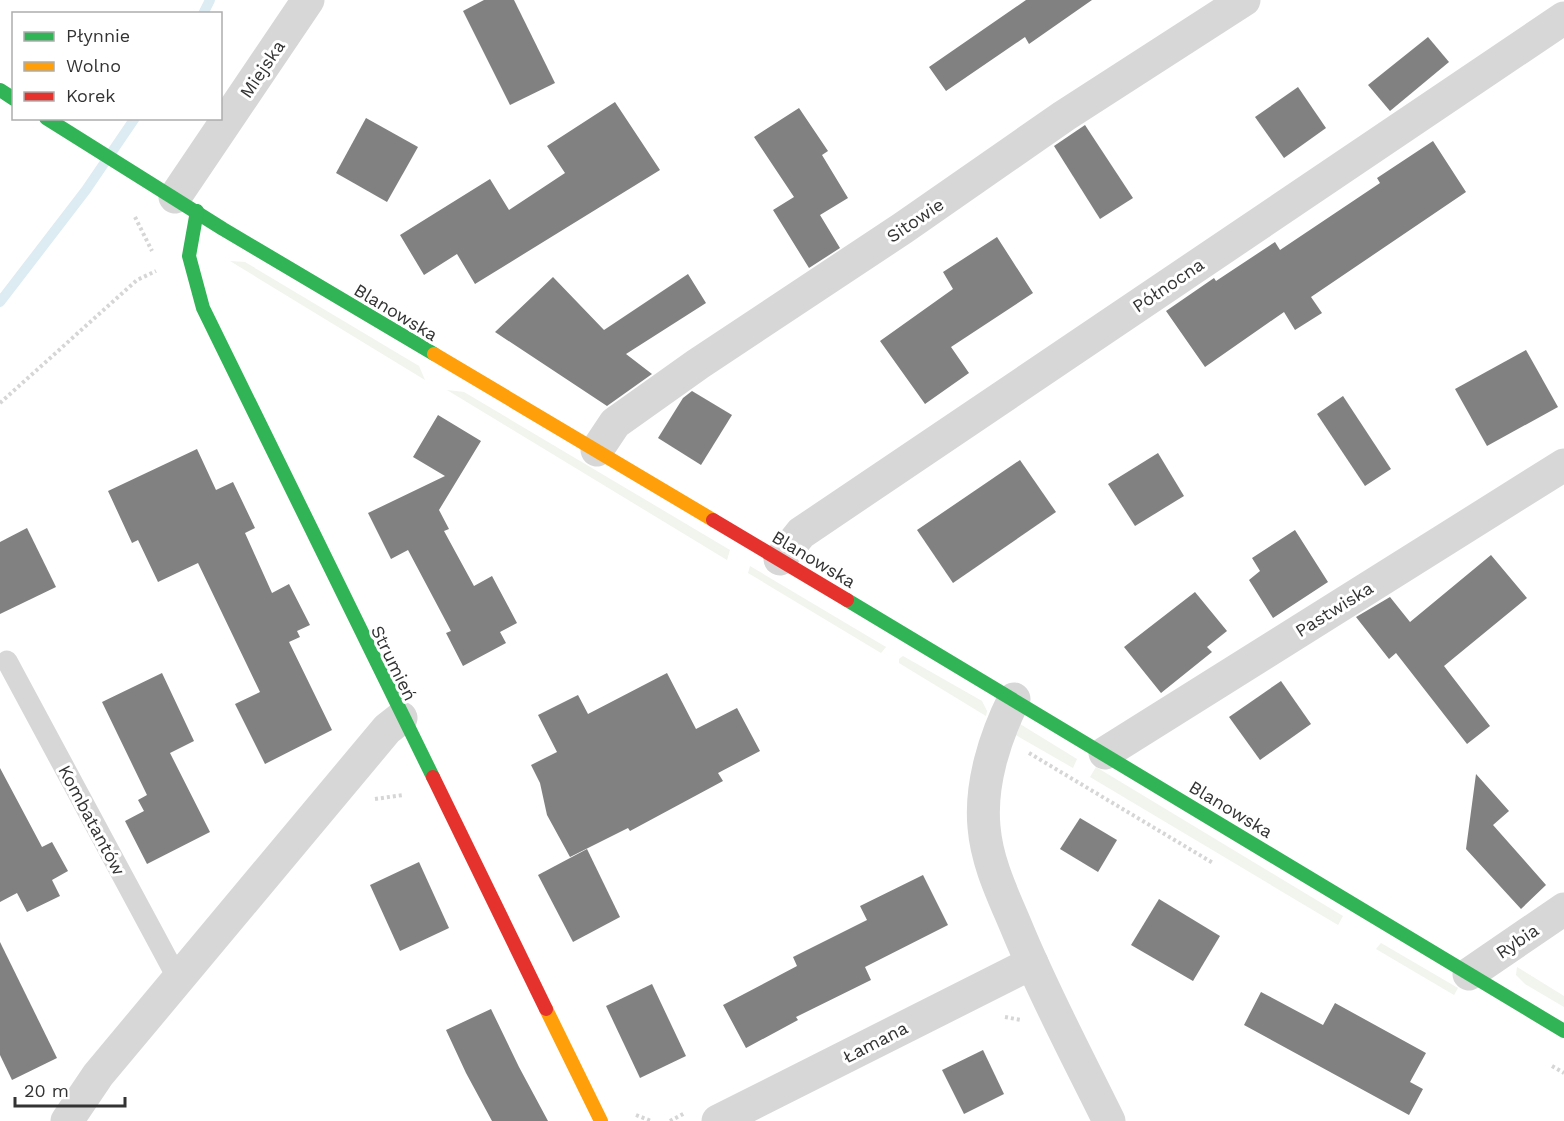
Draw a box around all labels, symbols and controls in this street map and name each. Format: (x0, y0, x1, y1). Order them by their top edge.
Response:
legend (12, 12, 222, 120)
text: Płynnie (66, 25, 130, 46)
street label: Miejska (235, 36, 289, 102)
text: Wolno (66, 55, 121, 76)
text: Korek (66, 85, 116, 106)
street label: Sitowie (882, 193, 948, 247)
street label: Północna (1128, 253, 1208, 317)
street label: Blanowska (350, 279, 442, 345)
street label: Blanowska (768, 526, 860, 592)
street label: Pastwiska (1291, 577, 1377, 641)
street label: Strumień (367, 622, 421, 704)
street label: Kombatantów (54, 761, 130, 879)
street label: Blanowska (1185, 776, 1277, 842)
street label: Rybia (1492, 919, 1542, 963)
street label: Łamana (839, 1017, 911, 1067)
scale bar (15, 1070, 124, 1108)
text: 20 m (24, 1080, 69, 1101)

